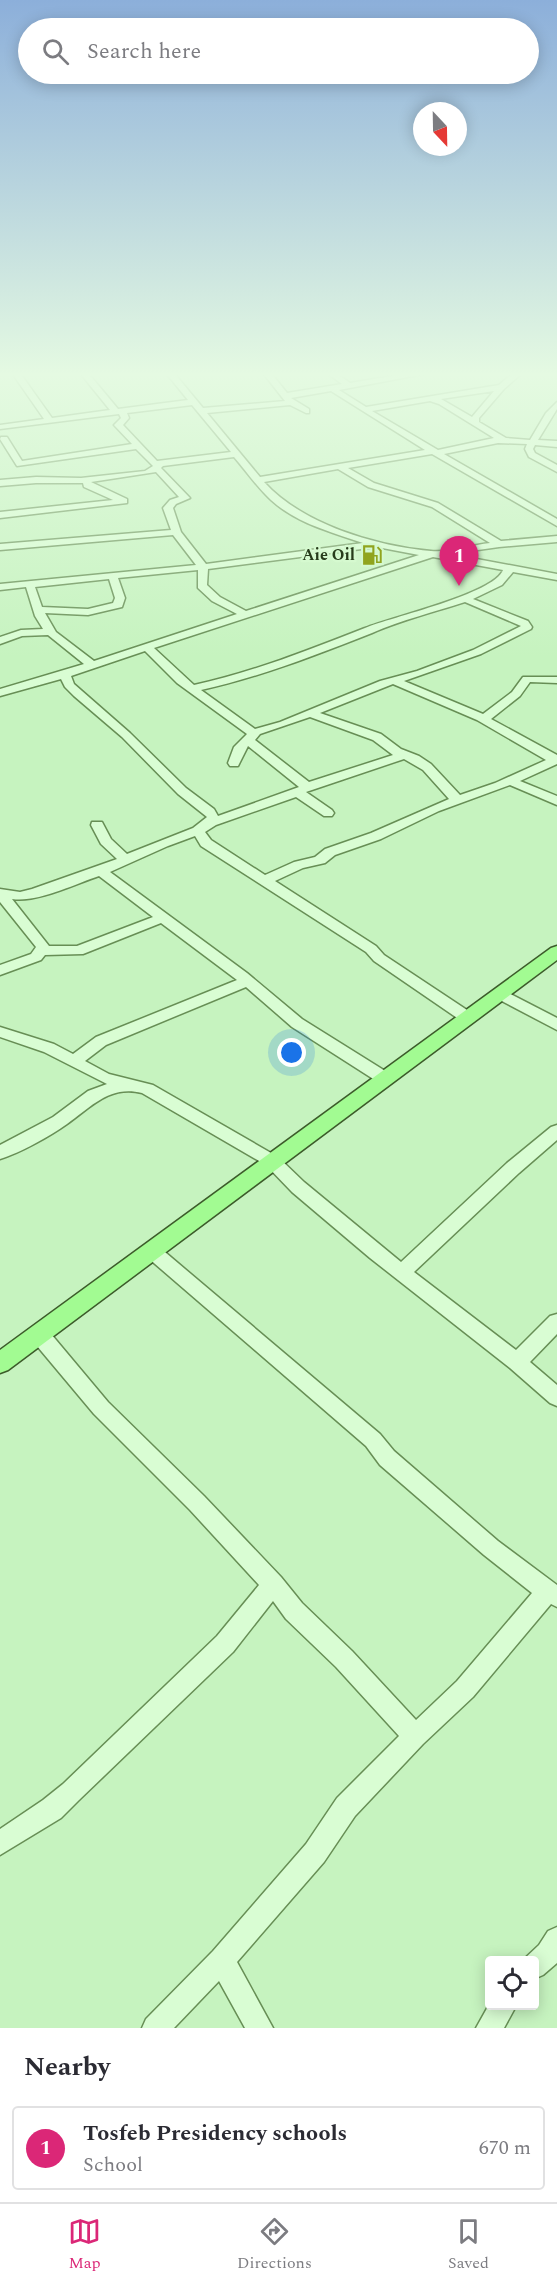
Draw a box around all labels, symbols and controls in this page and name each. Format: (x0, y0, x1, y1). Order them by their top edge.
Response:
search box (18, 18, 539, 84)
icon: search (39, 35, 72, 68)
text: Search here (87, 35, 201, 68)
north arrow (413, 102, 467, 156)
pin: 1 (440, 536, 478, 586)
place label: Aie Oil (302, 543, 355, 567)
fuel station icon: Aie Oil (360, 543, 384, 567)
your location (277, 1038, 306, 1067)
map controls (485, 1956, 539, 2010)
button: locate (485, 1956, 539, 2010)
text: Nearby (24, 2047, 110, 2087)
text: Tosfeb Presidency schools (83, 2117, 347, 2150)
text: 1 (40, 2133, 51, 2163)
text: 670 m (479, 2133, 531, 2163)
text: School (83, 2150, 143, 2180)
tab: Map (68, 2215, 101, 2275)
tab: Directions (237, 2215, 312, 2275)
tab: Saved (448, 2215, 489, 2275)

